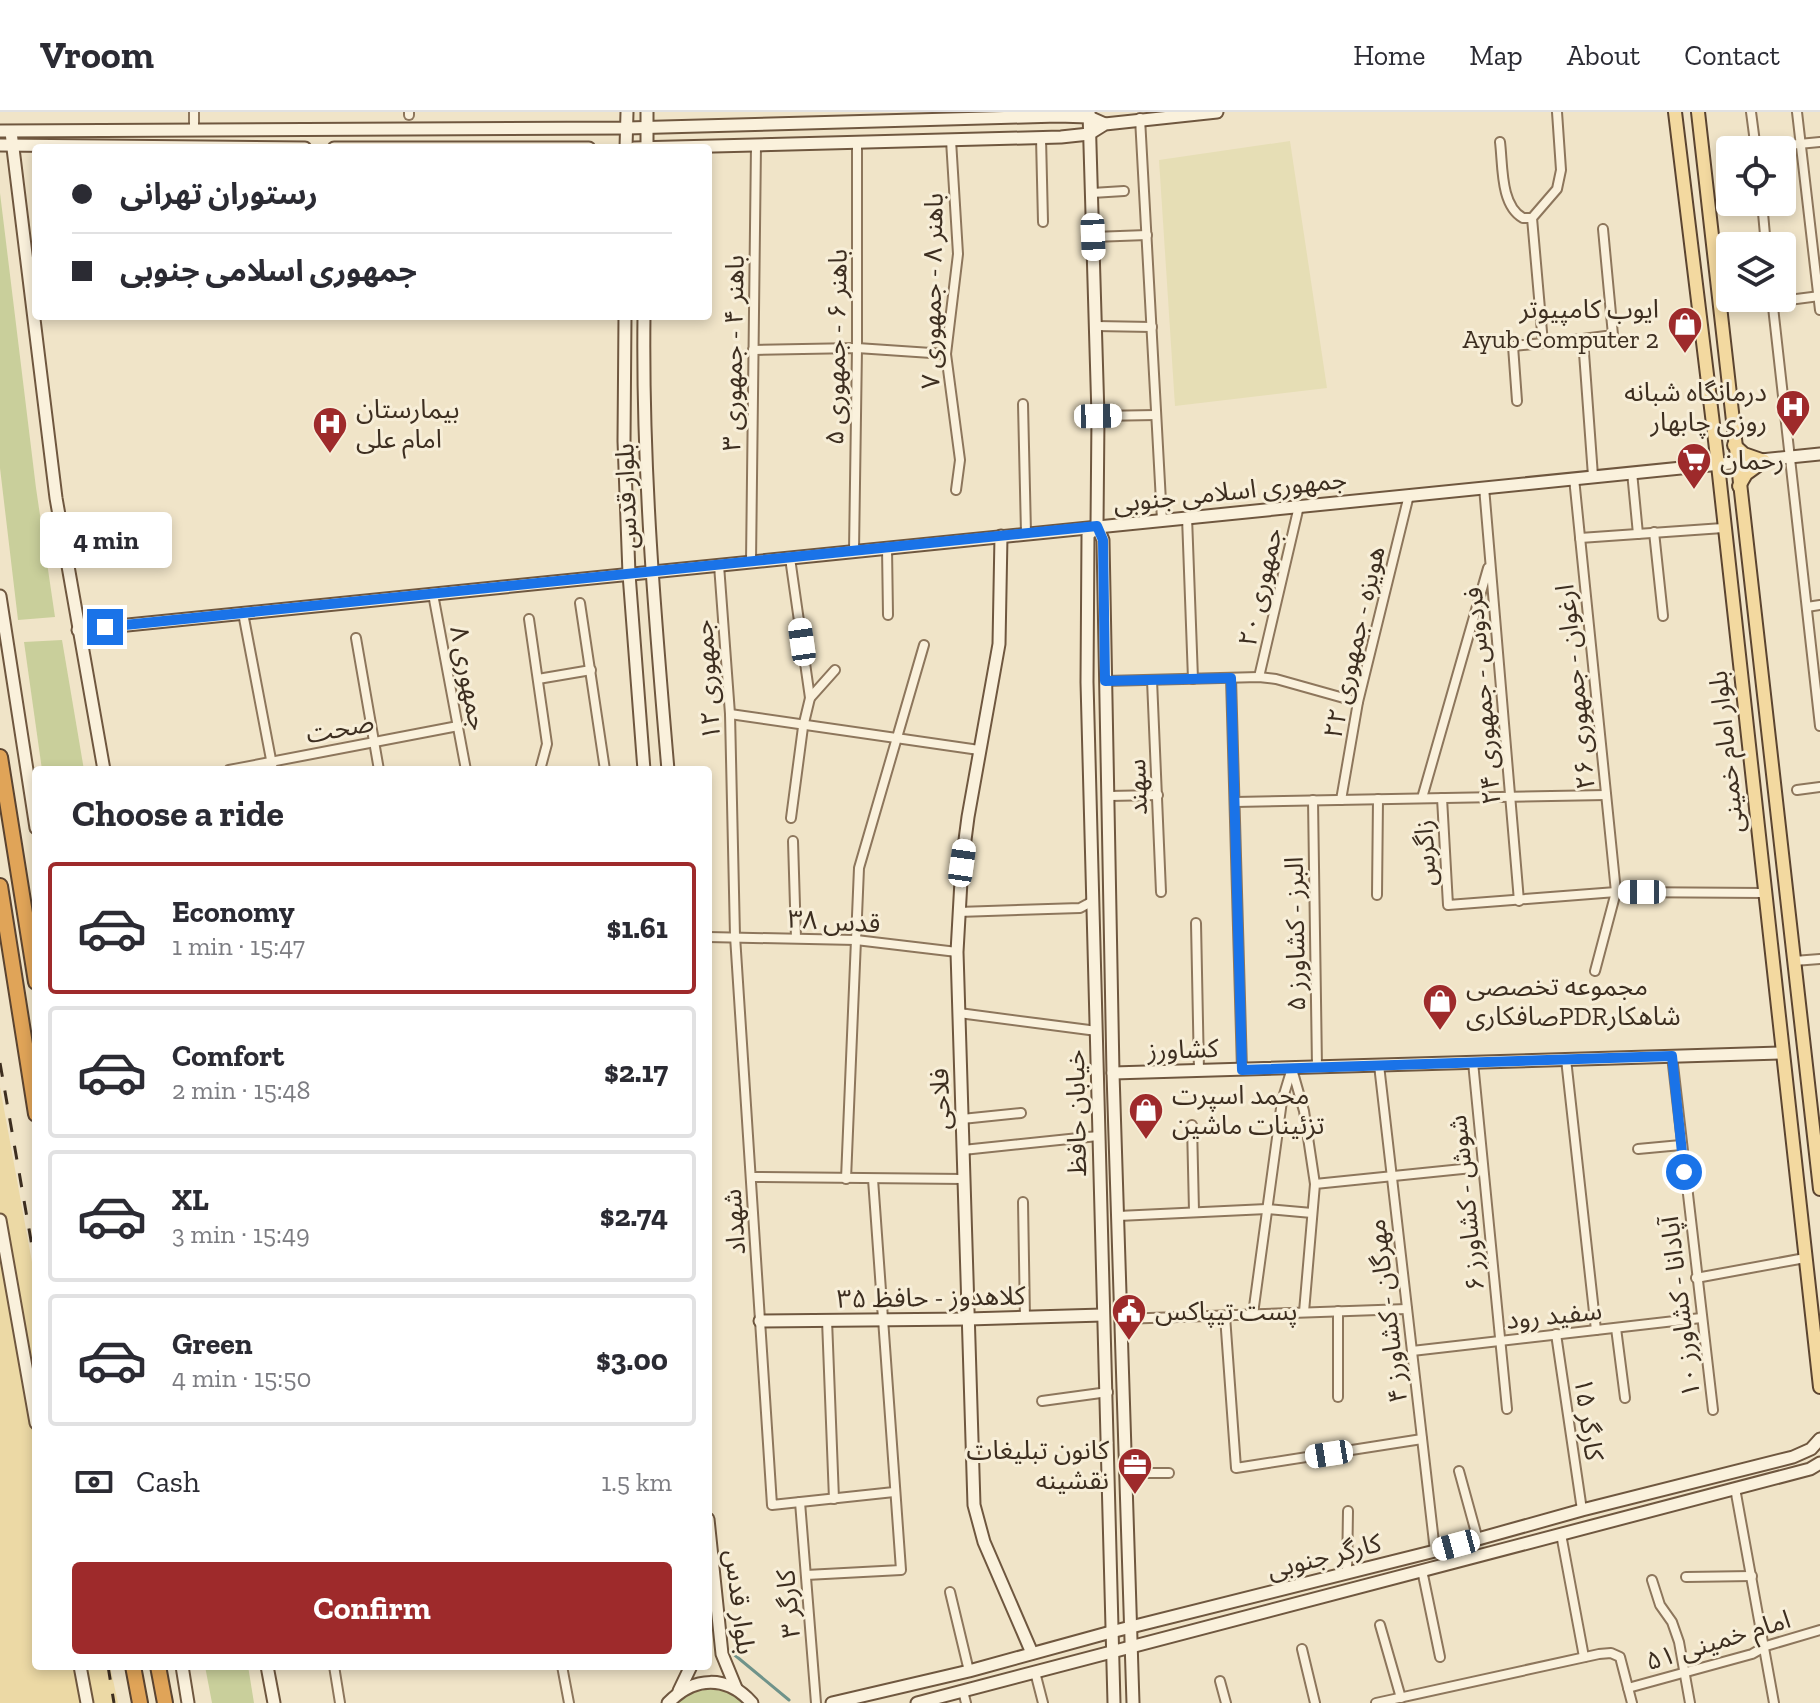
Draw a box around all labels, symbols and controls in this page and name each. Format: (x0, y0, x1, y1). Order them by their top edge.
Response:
text: Vroom (40, 32, 154, 78)
text: Home (1353, 39, 1425, 72)
text: Map (1469, 39, 1523, 72)
text: About (1567, 39, 1640, 72)
text: Contact (1684, 39, 1780, 72)
map controls (1716, 136, 1796, 312)
button: locate (1716, 136, 1796, 216)
text: رستوران تهرانی (120, 176, 318, 212)
street label: باهنر ۸ - جمهوری ۷ (914, 193, 950, 389)
car (1080, 213, 1106, 261)
button: layers (1716, 232, 1796, 312)
street label: باهنر ۶ - جمهوری ۵ (818, 249, 854, 445)
text: جمهوری اسلامی جنوبی (120, 253, 417, 289)
street label: باهنر ۴ - جمهوری ۳ (715, 255, 751, 451)
place label: ایوب کامپیوتر Ayub Computer 2 (1463, 293, 1659, 355)
shop icon: ایوب کامپیوتر Ayub Computer 2 (1666, 305, 1704, 355)
place label: درمانگاه شبانه روزی چابهار (1624, 376, 1767, 439)
hospital icon: درمانگاه شبانه روزی چابهار (1774, 388, 1812, 438)
place label: بیمارستان امام علی (356, 393, 460, 459)
car (1074, 404, 1122, 428)
hospital icon: بیمارستان امام علی (311, 405, 349, 455)
supermarket icon: رحمان (1675, 441, 1713, 491)
street label: بلوار قدس (608, 443, 644, 549)
place label: رحمان (1720, 444, 1784, 476)
street label: جمهوری اسلامی جنوبی (1112, 463, 1348, 519)
callout: 4 min (39, 511, 171, 567)
text: 4 min (73, 524, 139, 556)
street label: جمهوری ۲۰ (1231, 525, 1289, 649)
street label: هویزه - جمهوری ۲۲ (1316, 543, 1392, 741)
street label: ارغوان - جمهوری ۲۶ (1548, 583, 1602, 791)
street label: فردوس - جمهوری ۲۴ (1457, 586, 1507, 806)
route end (87, 609, 123, 645)
car (787, 617, 817, 667)
street label: جمهوری ۱۲ (687, 619, 727, 741)
street label: جمهوری ۸ (443, 623, 495, 733)
street label: بلوار امام خمینی (1702, 669, 1754, 835)
street label: صحت (303, 706, 377, 750)
street label: سهند (1120, 758, 1154, 816)
text: Choose a ride (72, 792, 284, 835)
street label: زاگرس (1407, 819, 1443, 887)
car (947, 838, 977, 888)
street label: البرز - کشاورز ۵ (1278, 857, 1312, 1011)
car (1618, 880, 1666, 904)
icon: car (76, 892, 148, 964)
text: Economy (172, 894, 295, 930)
street label: قدس ۳۸ (787, 903, 881, 939)
text: $1.61 (607, 910, 668, 946)
text: 1 min · 15:47 (172, 930, 305, 962)
place label: مجموعه تخصصی صافکاریPDRشاهکار (1466, 970, 1681, 1032)
shop icon: مجموعه تخصصی صافکاریPDRشاهکار (1421, 982, 1459, 1032)
street label: کشاورز (1146, 1032, 1219, 1066)
icon: car (76, 1036, 148, 1108)
text: Comfort (172, 1038, 284, 1074)
street label: خیابان حافظ (1059, 1049, 1093, 1177)
text: $2.17 (604, 1054, 668, 1090)
street label: فلاحی (923, 1068, 957, 1130)
text: 2 min · 15:48 (172, 1074, 311, 1106)
place label: محمد اسپرت تزئینات ماشین (1172, 1079, 1324, 1141)
shop icon: محمد اسپرت تزئینات ماشین (1127, 1091, 1165, 1141)
street label: شوش - کشاورز ۶ (1441, 1113, 1491, 1293)
route start (1666, 1154, 1702, 1190)
icon: car (76, 1180, 148, 1252)
text: XL (172, 1182, 209, 1218)
street label: شهداد (716, 1188, 752, 1256)
text: $2.74 (600, 1198, 668, 1234)
street label: آپادانا - کشاورز ۱۰ (1653, 1213, 1708, 1399)
street label: مهرگان - کشاورز ۴ (1360, 1217, 1414, 1405)
text: 3 min · 15:49 (172, 1218, 310, 1250)
street label: کلاهدوز - حافظ ۳۵ (836, 1279, 1026, 1315)
public building icon: پست تیپاکس (1110, 1292, 1148, 1342)
street label: سفید رود (1504, 1294, 1604, 1336)
place label: پست تیپاکس (1155, 1295, 1298, 1328)
icon: car (76, 1324, 148, 1396)
text: Green (172, 1326, 252, 1362)
text: $3.00 (596, 1342, 668, 1378)
text: 4 min · 15:50 (172, 1362, 311, 1394)
street label: کارگر ۱۵ (1567, 1375, 1611, 1463)
place label: کانون تبلیغات نقشینه (967, 1434, 1109, 1496)
car (1303, 1438, 1355, 1470)
office icon: کانون تبلیغات نقشینه (1116, 1446, 1154, 1496)
icon: cash (72, 1460, 116, 1504)
text: Cash (136, 1464, 200, 1500)
text: 1.5 km (601, 1466, 672, 1498)
street label: کارگر جنوبی (1264, 1526, 1385, 1586)
car (1430, 1527, 1482, 1563)
street label: بلوار قدس (718, 1548, 762, 1656)
button: Confirm (72, 1562, 672, 1654)
street label: کارگر ۳ (769, 1568, 807, 1640)
street label: امام خمینی ۵۱ (1642, 1603, 1795, 1681)

